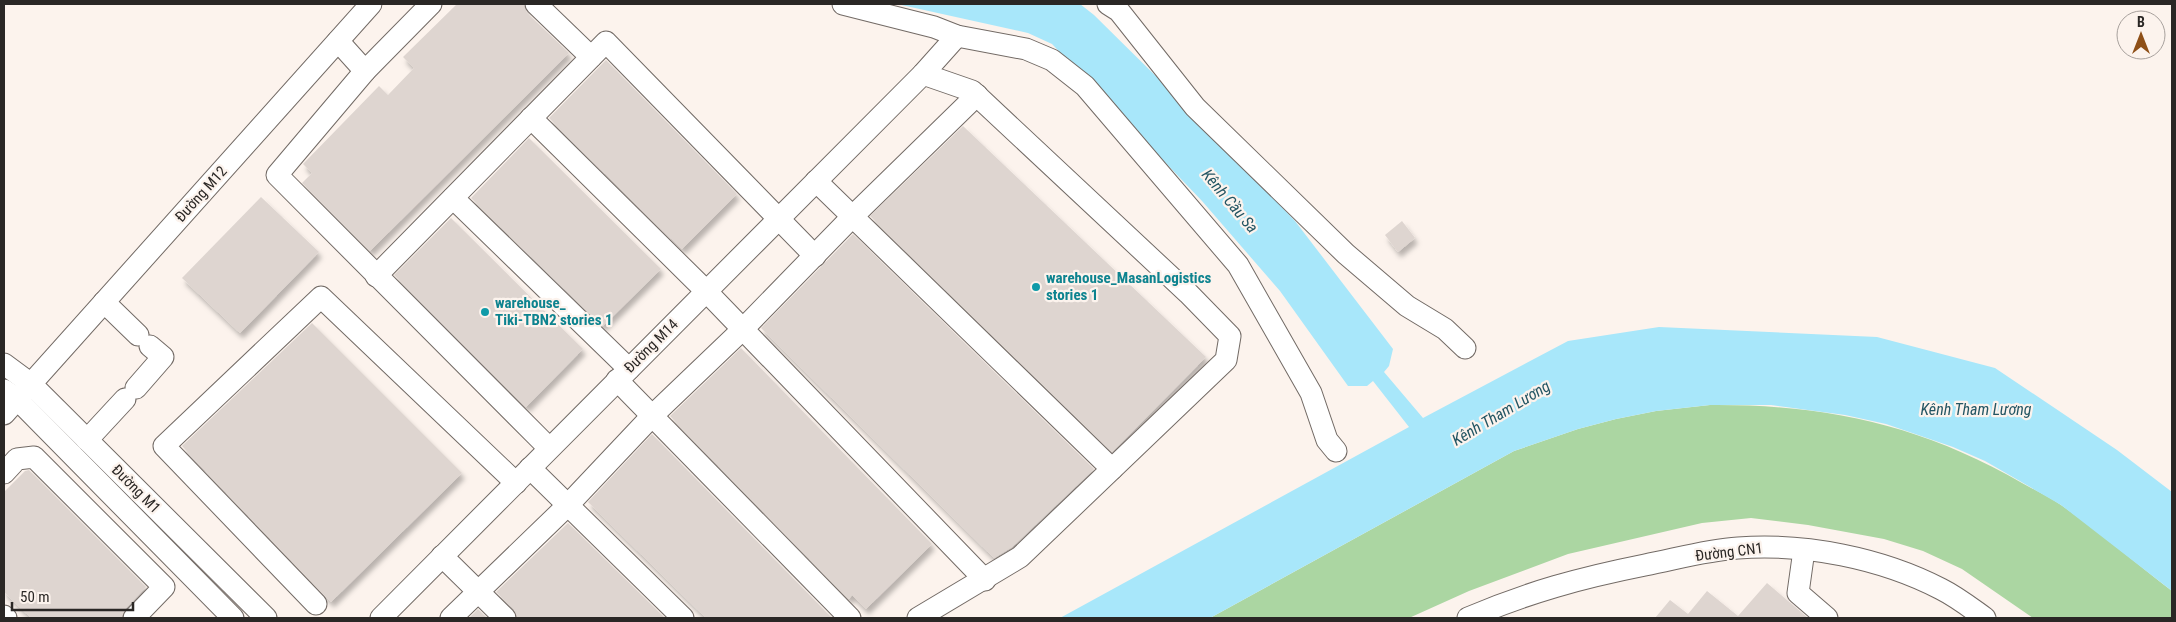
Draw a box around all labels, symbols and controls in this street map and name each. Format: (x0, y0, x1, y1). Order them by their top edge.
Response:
north arrow (2116, 10, 2166, 60)
text: B (2137, 14, 2145, 30)
street label: Đường M12 (171, 162, 231, 226)
water label: Kênh Cầu Sa (1198, 165, 1262, 237)
place label: warehouse_MasanLogistics stories 1 (1046, 269, 1212, 304)
marker: warehouse_MasanLogistics stories 1 (1030, 281, 1042, 293)
place label: warehouse_ Tiki-TBN2 stories 1 (495, 294, 612, 329)
marker: warehouse_ Tiki-TBN2 stories 1 (479, 306, 491, 318)
street label: Đường M14 (620, 315, 682, 377)
water label: Kênh Tham Lương (1449, 376, 1554, 450)
water label: Kênh Tham Lương (1921, 400, 2032, 419)
street label: Đường M1 (108, 461, 164, 517)
street label: Đường CN1 (1694, 539, 1764, 565)
scale bar (12, 580, 134, 612)
text: 50 m (20, 588, 50, 606)

